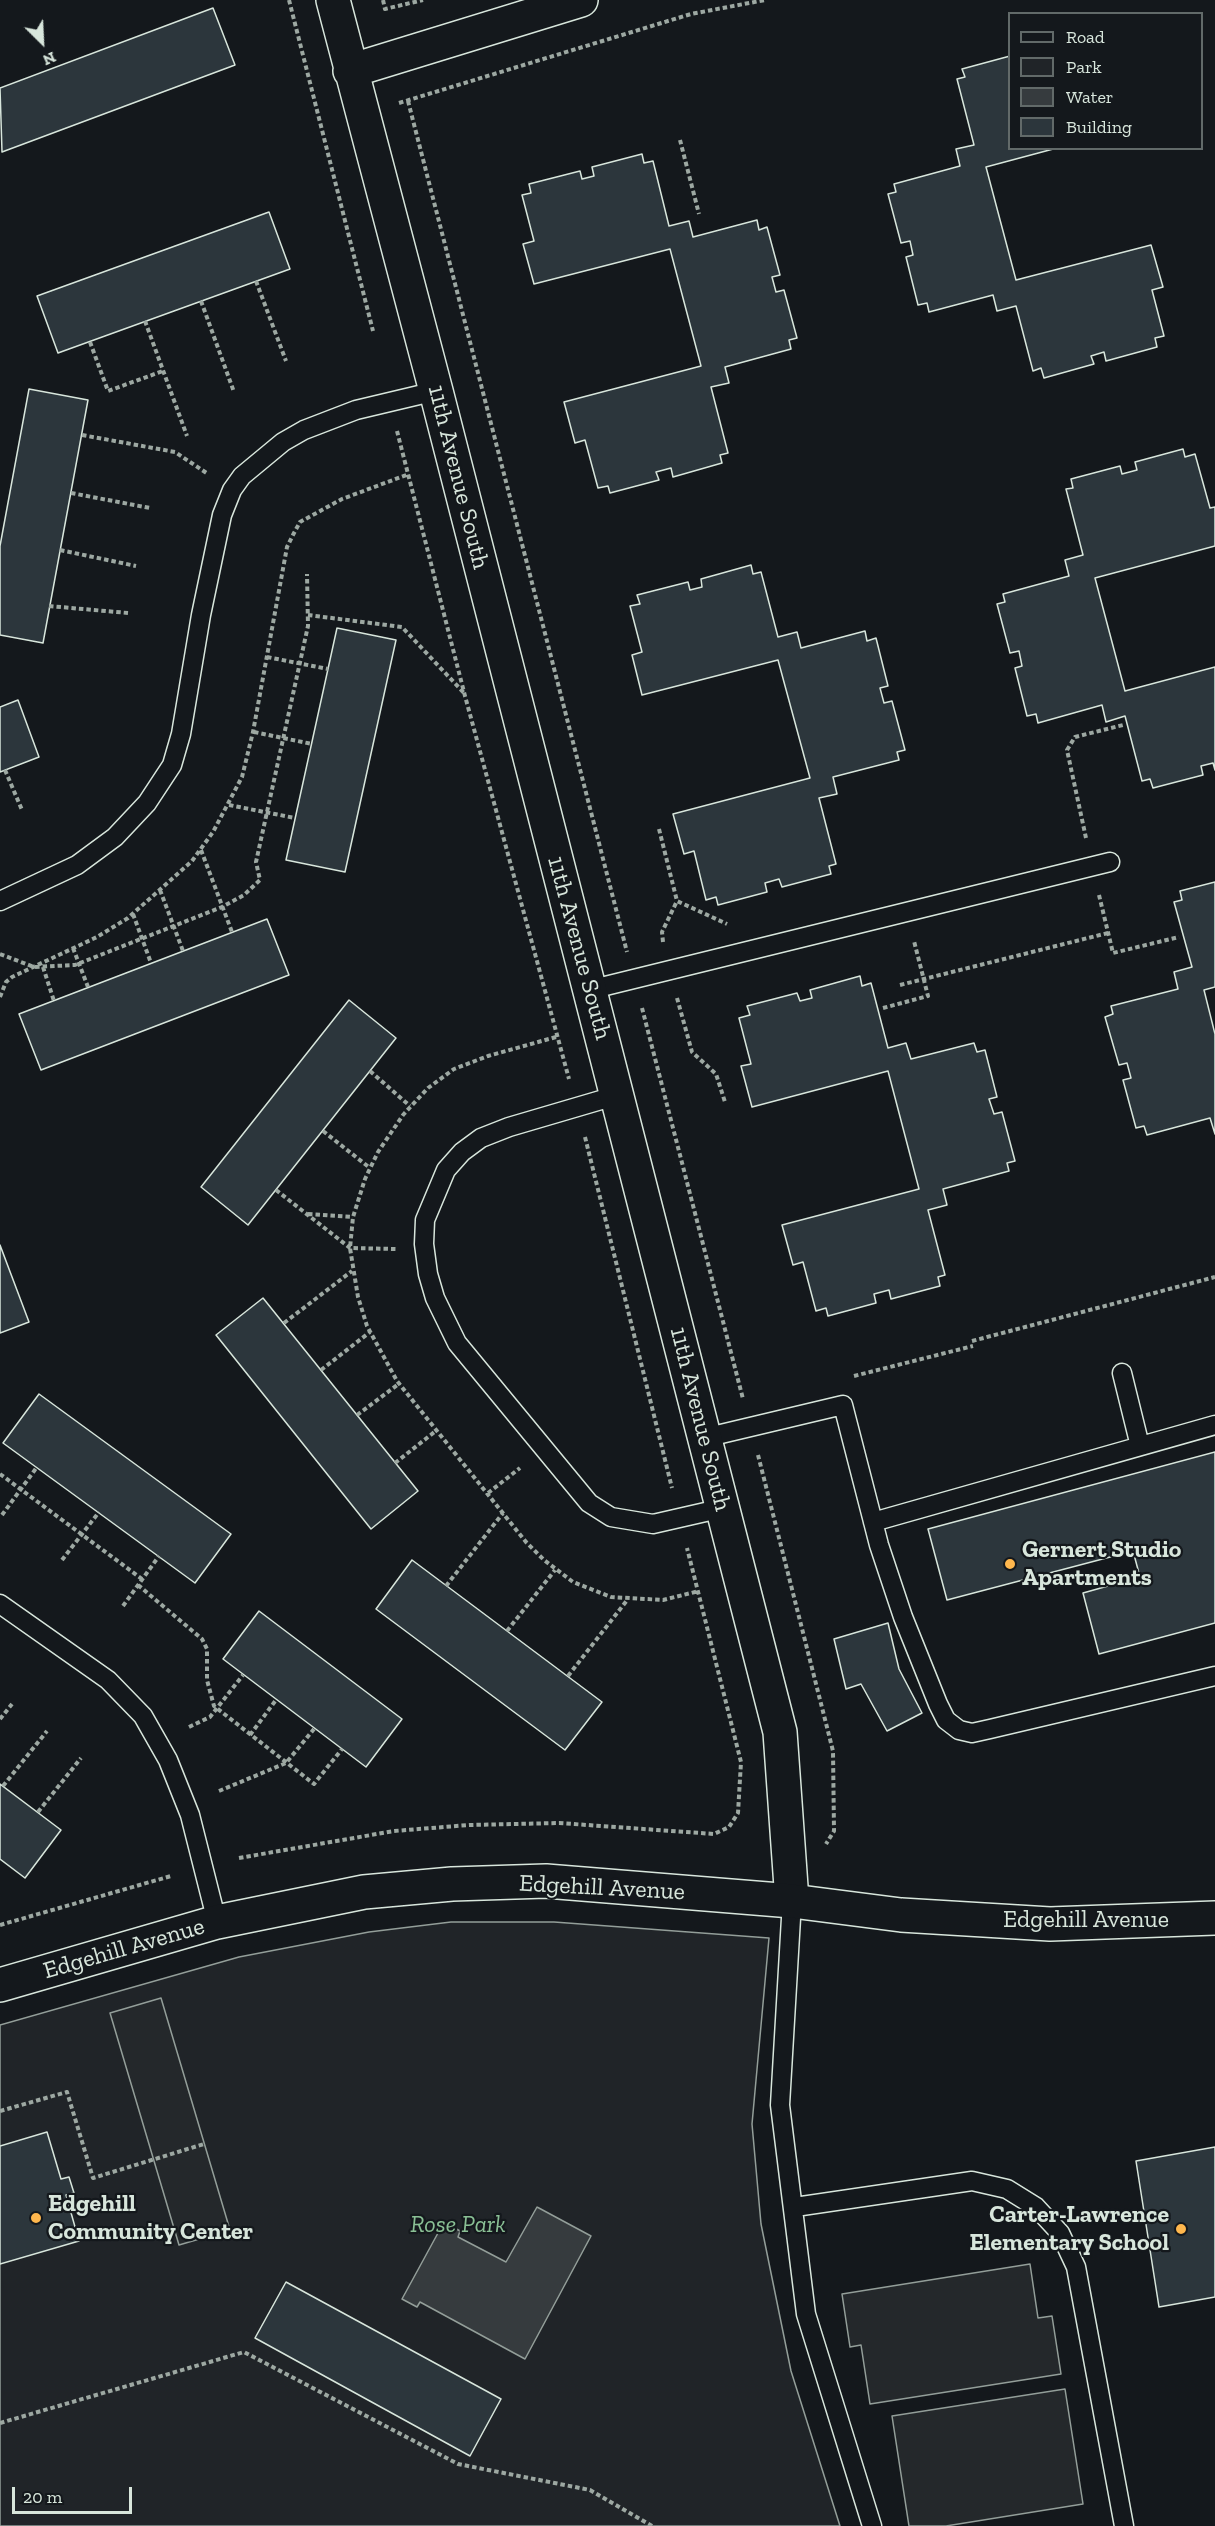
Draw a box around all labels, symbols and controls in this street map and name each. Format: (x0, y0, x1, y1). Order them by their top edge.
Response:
north arrow (12, 12, 72, 72)
legend (1008, 12, 1203, 150)
text: Road (1066, 26, 1105, 48)
text: N (40, 48, 59, 70)
text: Park (1066, 56, 1102, 78)
text: Water (1066, 86, 1113, 108)
text: Building (1066, 116, 1132, 138)
street label: 11th Avenue South (421, 382, 495, 572)
street label: 11th Avenue South (541, 853, 617, 1043)
street label: 11th Avenue South (663, 1324, 737, 1514)
place label: Gernert Studio Apartments (1022, 1536, 1181, 1592)
marker: Gernert Studio Apartments (1003, 1557, 1017, 1571)
street label: Edgehill Avenue (518, 1869, 686, 1907)
street label: Edgehill Avenue (1003, 1906, 1169, 1934)
street label: Edgehill Avenue (40, 1912, 208, 1986)
place label: Edgehill Community Center (48, 2190, 253, 2246)
place label: Carter-Lawrence Elementary School (969, 2201, 1169, 2257)
marker: Edgehill Community Center (29, 2211, 43, 2225)
park label: Rose Park (410, 2211, 506, 2239)
marker: Carter-Lawrence Elementary School (1174, 2222, 1188, 2236)
scale bar (15, 2475, 135, 2513)
text: 20 m (23, 2486, 62, 2508)

